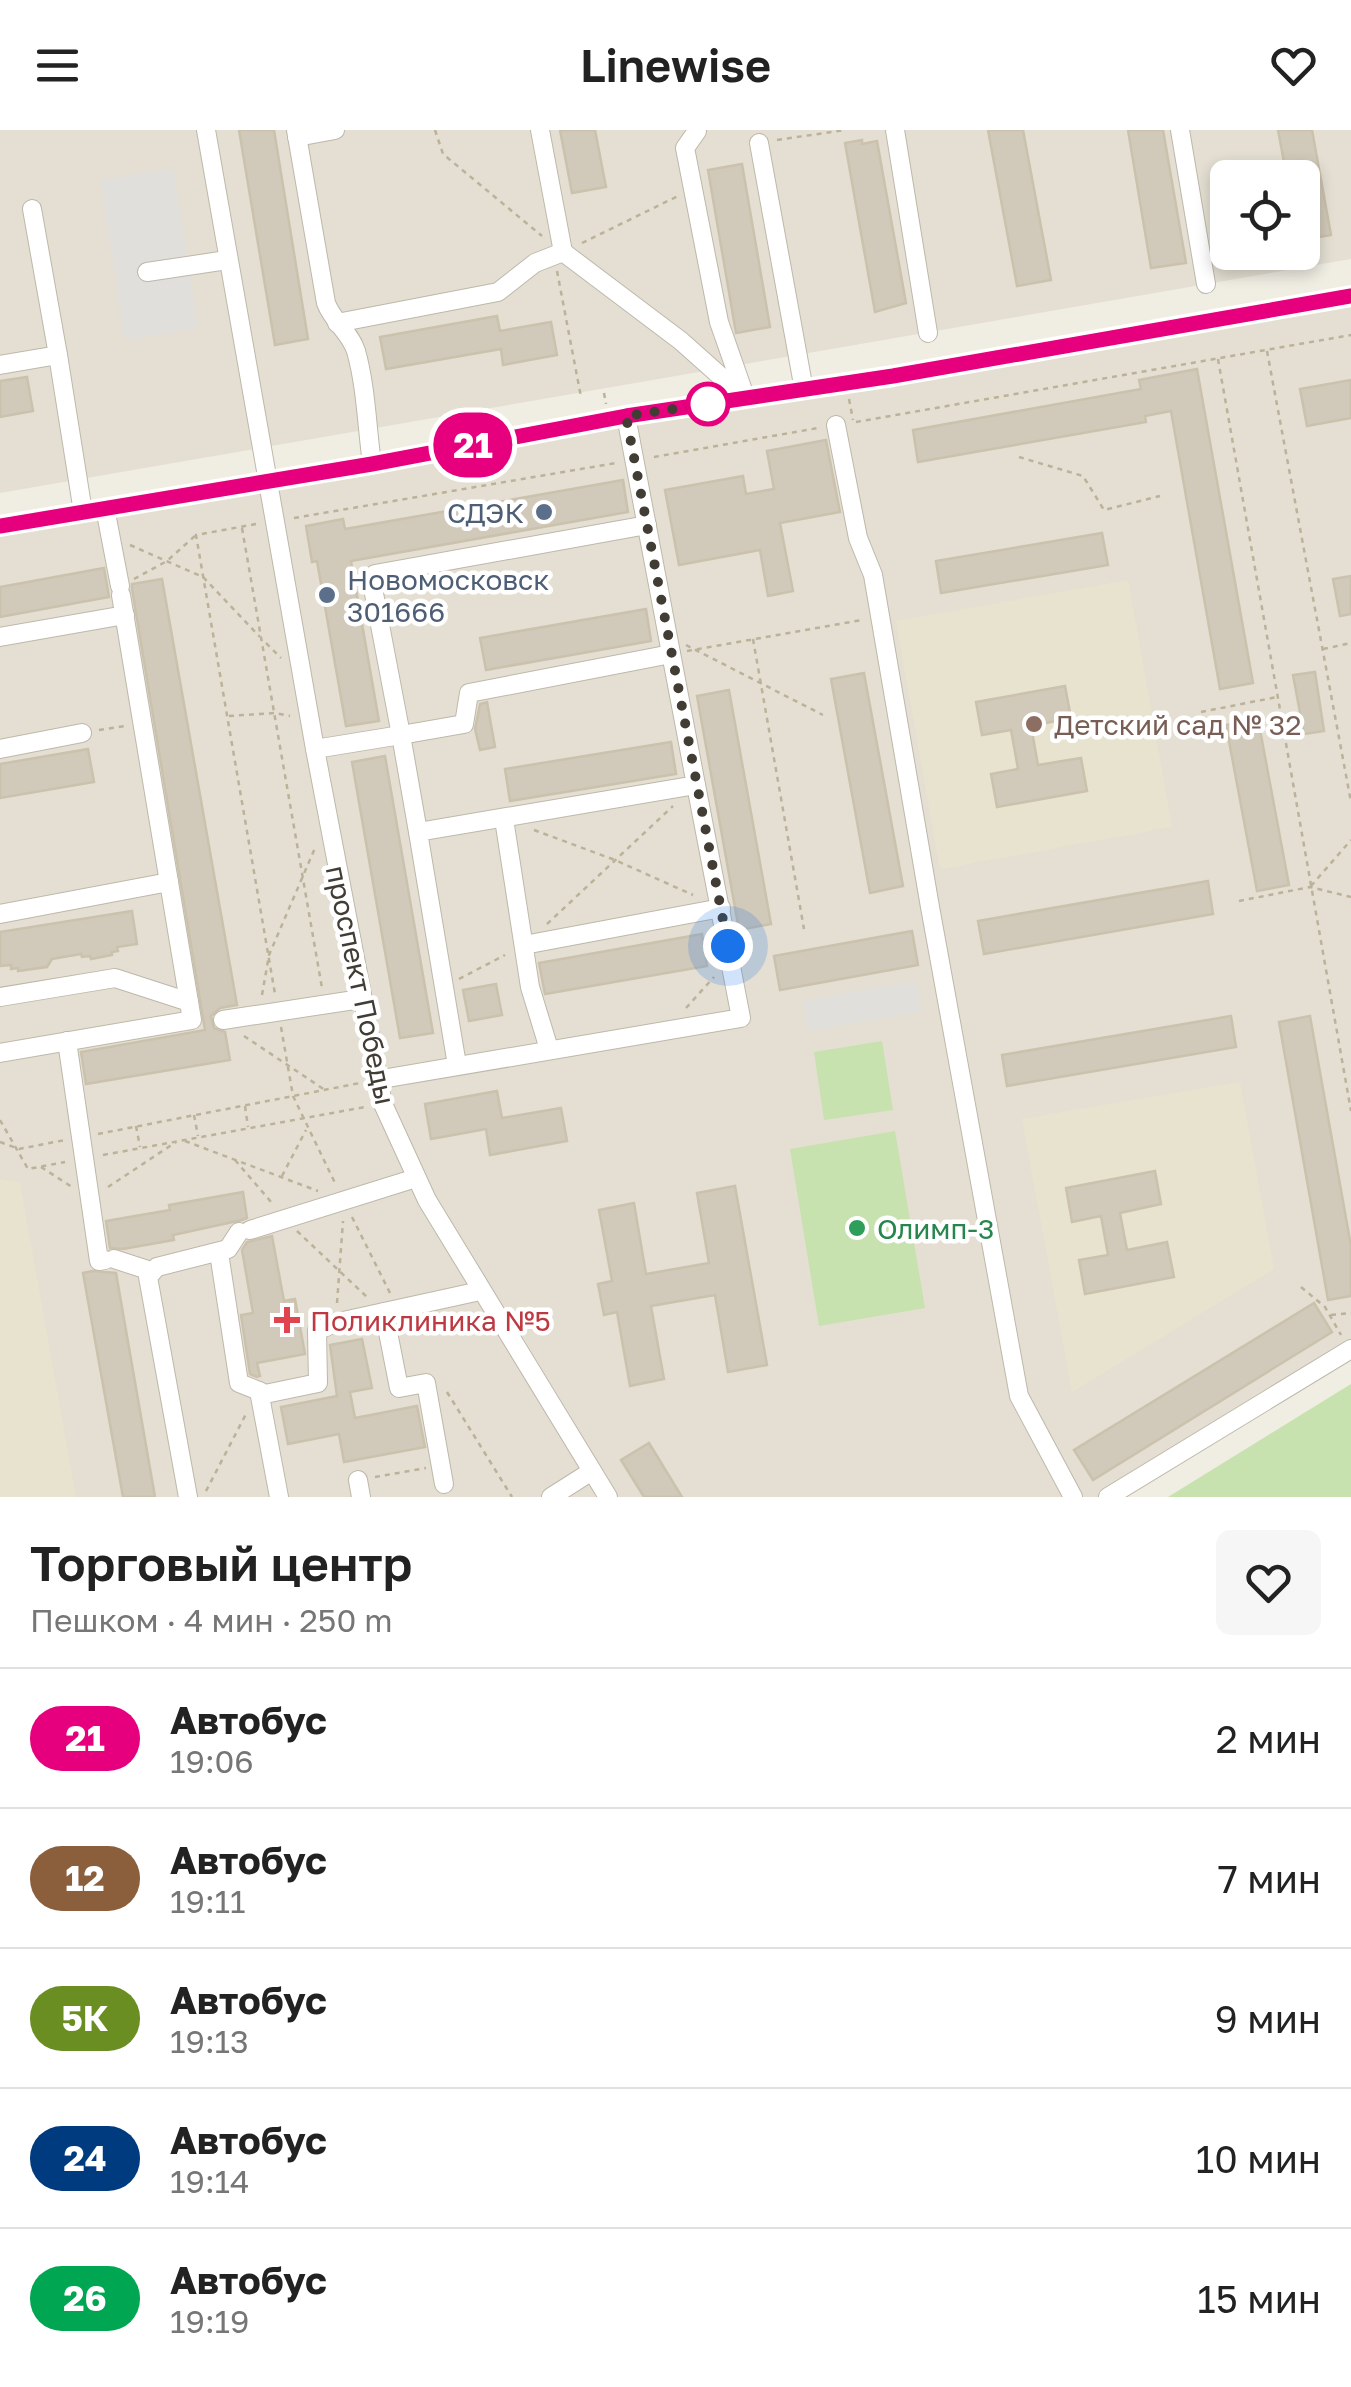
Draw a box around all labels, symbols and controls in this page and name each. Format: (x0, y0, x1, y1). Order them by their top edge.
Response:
icon: menu (30, 38, 85, 93)
text: Linewise (580, 38, 771, 92)
icon: heart (1266, 38, 1321, 93)
map controls (1210, 160, 1320, 270)
button: locate (1210, 160, 1320, 270)
unlabelled marker (687, 383, 729, 425)
line badge: 21 (428, 412, 518, 478)
text: 21 (453, 424, 493, 466)
place label: СДЭК (447, 496, 524, 529)
marker: СДЭК (533, 501, 555, 523)
place label: Новомосковск 301666 (347, 563, 549, 628)
marker: Новомосковск 301666 (316, 584, 338, 606)
place label: Детский сад № 32 (1054, 708, 1301, 741)
marker: Детский сад № 32 (1023, 713, 1045, 735)
street label: проспект Победы (320, 862, 402, 1108)
your location (703, 921, 753, 971)
place label: Олимп-3 (877, 1212, 994, 1245)
marker: Олимп-3 (846, 1217, 868, 1239)
place label: Поликлиника №5 (310, 1304, 551, 1337)
marker: Поликлиника №5 (274, 1307, 300, 1333)
button: heart (1216, 1530, 1321, 1635)
text: Торговый центр (30, 1534, 412, 1592)
text: Пешком · 4 мин · 250 m (30, 1601, 393, 1639)
text: Автобус (170, 1697, 327, 1742)
text: 2 мин (1216, 1716, 1321, 1761)
text: 21 (65, 1717, 105, 1759)
text: 19:06 (170, 1742, 254, 1780)
text: Автобус (170, 1837, 327, 1882)
text: 7 мин (1218, 1856, 1321, 1901)
text: 12 (65, 1857, 105, 1899)
text: 19:11 (170, 1882, 246, 1920)
text: Автобус (170, 1977, 327, 2022)
text: 9 мин (1215, 1996, 1321, 2041)
text: 5К (61, 1997, 109, 2039)
text: 19:13 (170, 2022, 249, 2060)
text: Автобус (170, 2117, 327, 2162)
text: 10 мин (1196, 2136, 1321, 2181)
text: 24 (63, 2137, 107, 2179)
text: 19:14 (170, 2162, 250, 2200)
text: Автобус (170, 2257, 327, 2302)
text: 15 мин (1197, 2276, 1321, 2321)
text: 26 (63, 2277, 107, 2319)
text: 19:19 (170, 2302, 249, 2340)

